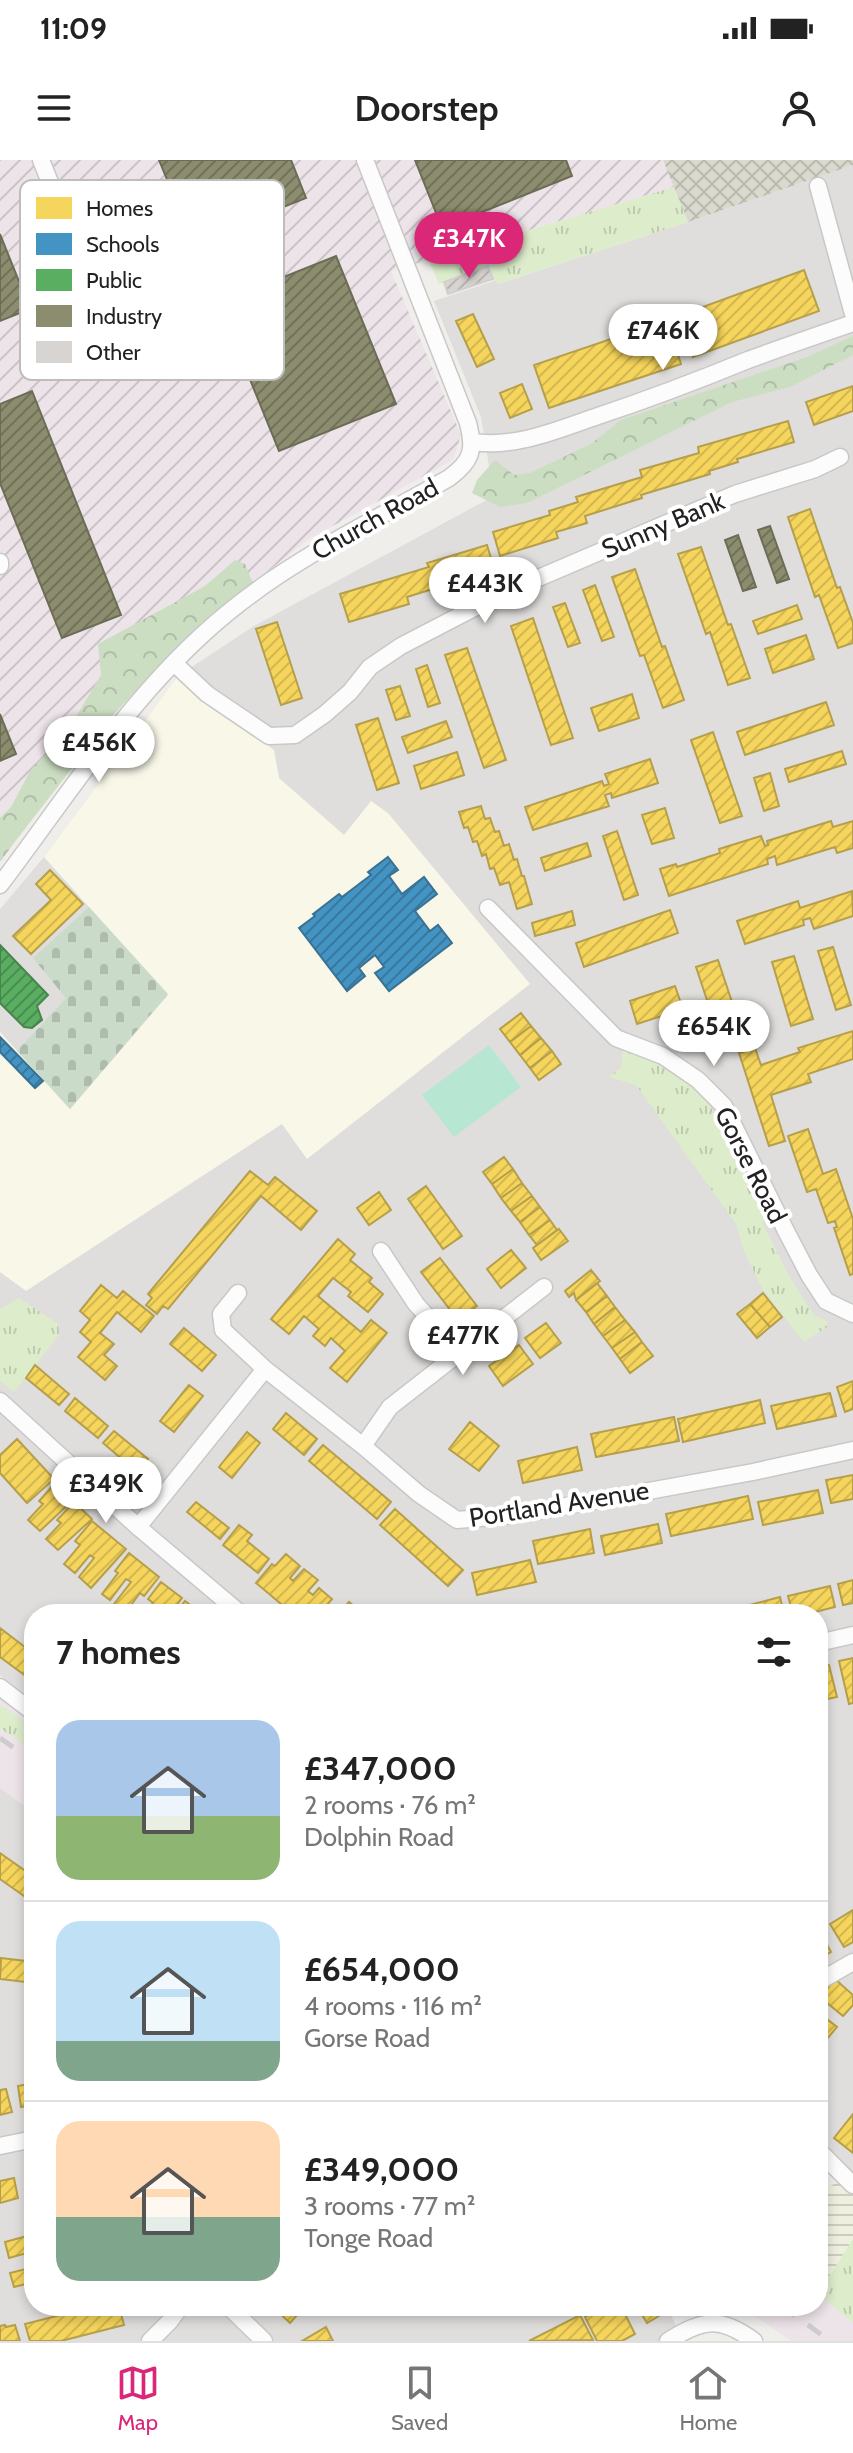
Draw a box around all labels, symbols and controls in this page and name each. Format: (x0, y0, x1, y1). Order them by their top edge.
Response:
text: 11:09 (40, 10, 107, 47)
icon: menu (32, 86, 76, 130)
text: Doorstep (354, 86, 499, 130)
icon: person (777, 86, 821, 130)
legend (20, 180, 284, 380)
text: Homes (86, 195, 153, 222)
pin: £347K (413, 212, 525, 280)
text: £347K (432, 222, 506, 254)
text: Schools (86, 231, 159, 258)
text: Public (86, 267, 142, 294)
text: Industry (86, 303, 162, 330)
pin: £746K (607, 304, 719, 372)
text: £746K (627, 314, 699, 346)
text: Other (86, 339, 141, 366)
street label: Church Road (306, 471, 444, 567)
street label: Sunny Bank (597, 485, 730, 565)
pin: £443K (429, 557, 541, 625)
text: £443K (447, 567, 523, 599)
pin: £456K (43, 716, 155, 784)
text: £456K (62, 726, 136, 758)
pin: £654K (658, 1000, 770, 1068)
text: £654K (677, 1010, 751, 1042)
street label: Gorse Road (708, 1102, 794, 1228)
pin: £477K (407, 1309, 519, 1377)
text: £477K (427, 1319, 499, 1351)
pin: £349K (50, 1457, 162, 1525)
text: £349K (69, 1467, 143, 1499)
street label: Portland Avenue (467, 1474, 651, 1534)
icon: filters (752, 1630, 796, 1674)
text: 7 homes (56, 1631, 181, 1673)
text: £347,000 (304, 1747, 457, 1789)
icon: home (120, 1752, 216, 1848)
text: 2 rooms · 76 m² (304, 1789, 476, 1821)
text: Dolphin Road (304, 1821, 454, 1853)
text: £654,000 (304, 1948, 460, 1990)
icon: home (120, 1953, 216, 2049)
text: 4 rooms · 116 m² (304, 1990, 482, 2022)
text: Gorse Road (304, 2022, 430, 2054)
text: £349,000 (304, 2148, 459, 2190)
icon: home (120, 2153, 216, 2249)
text: 3 rooms · 77 m² (304, 2190, 475, 2222)
text: Tonge Road (304, 2222, 433, 2254)
tab: Map (116, 2361, 160, 2436)
tab: Saved (391, 2361, 448, 2436)
tab: Home (679, 2361, 737, 2436)

